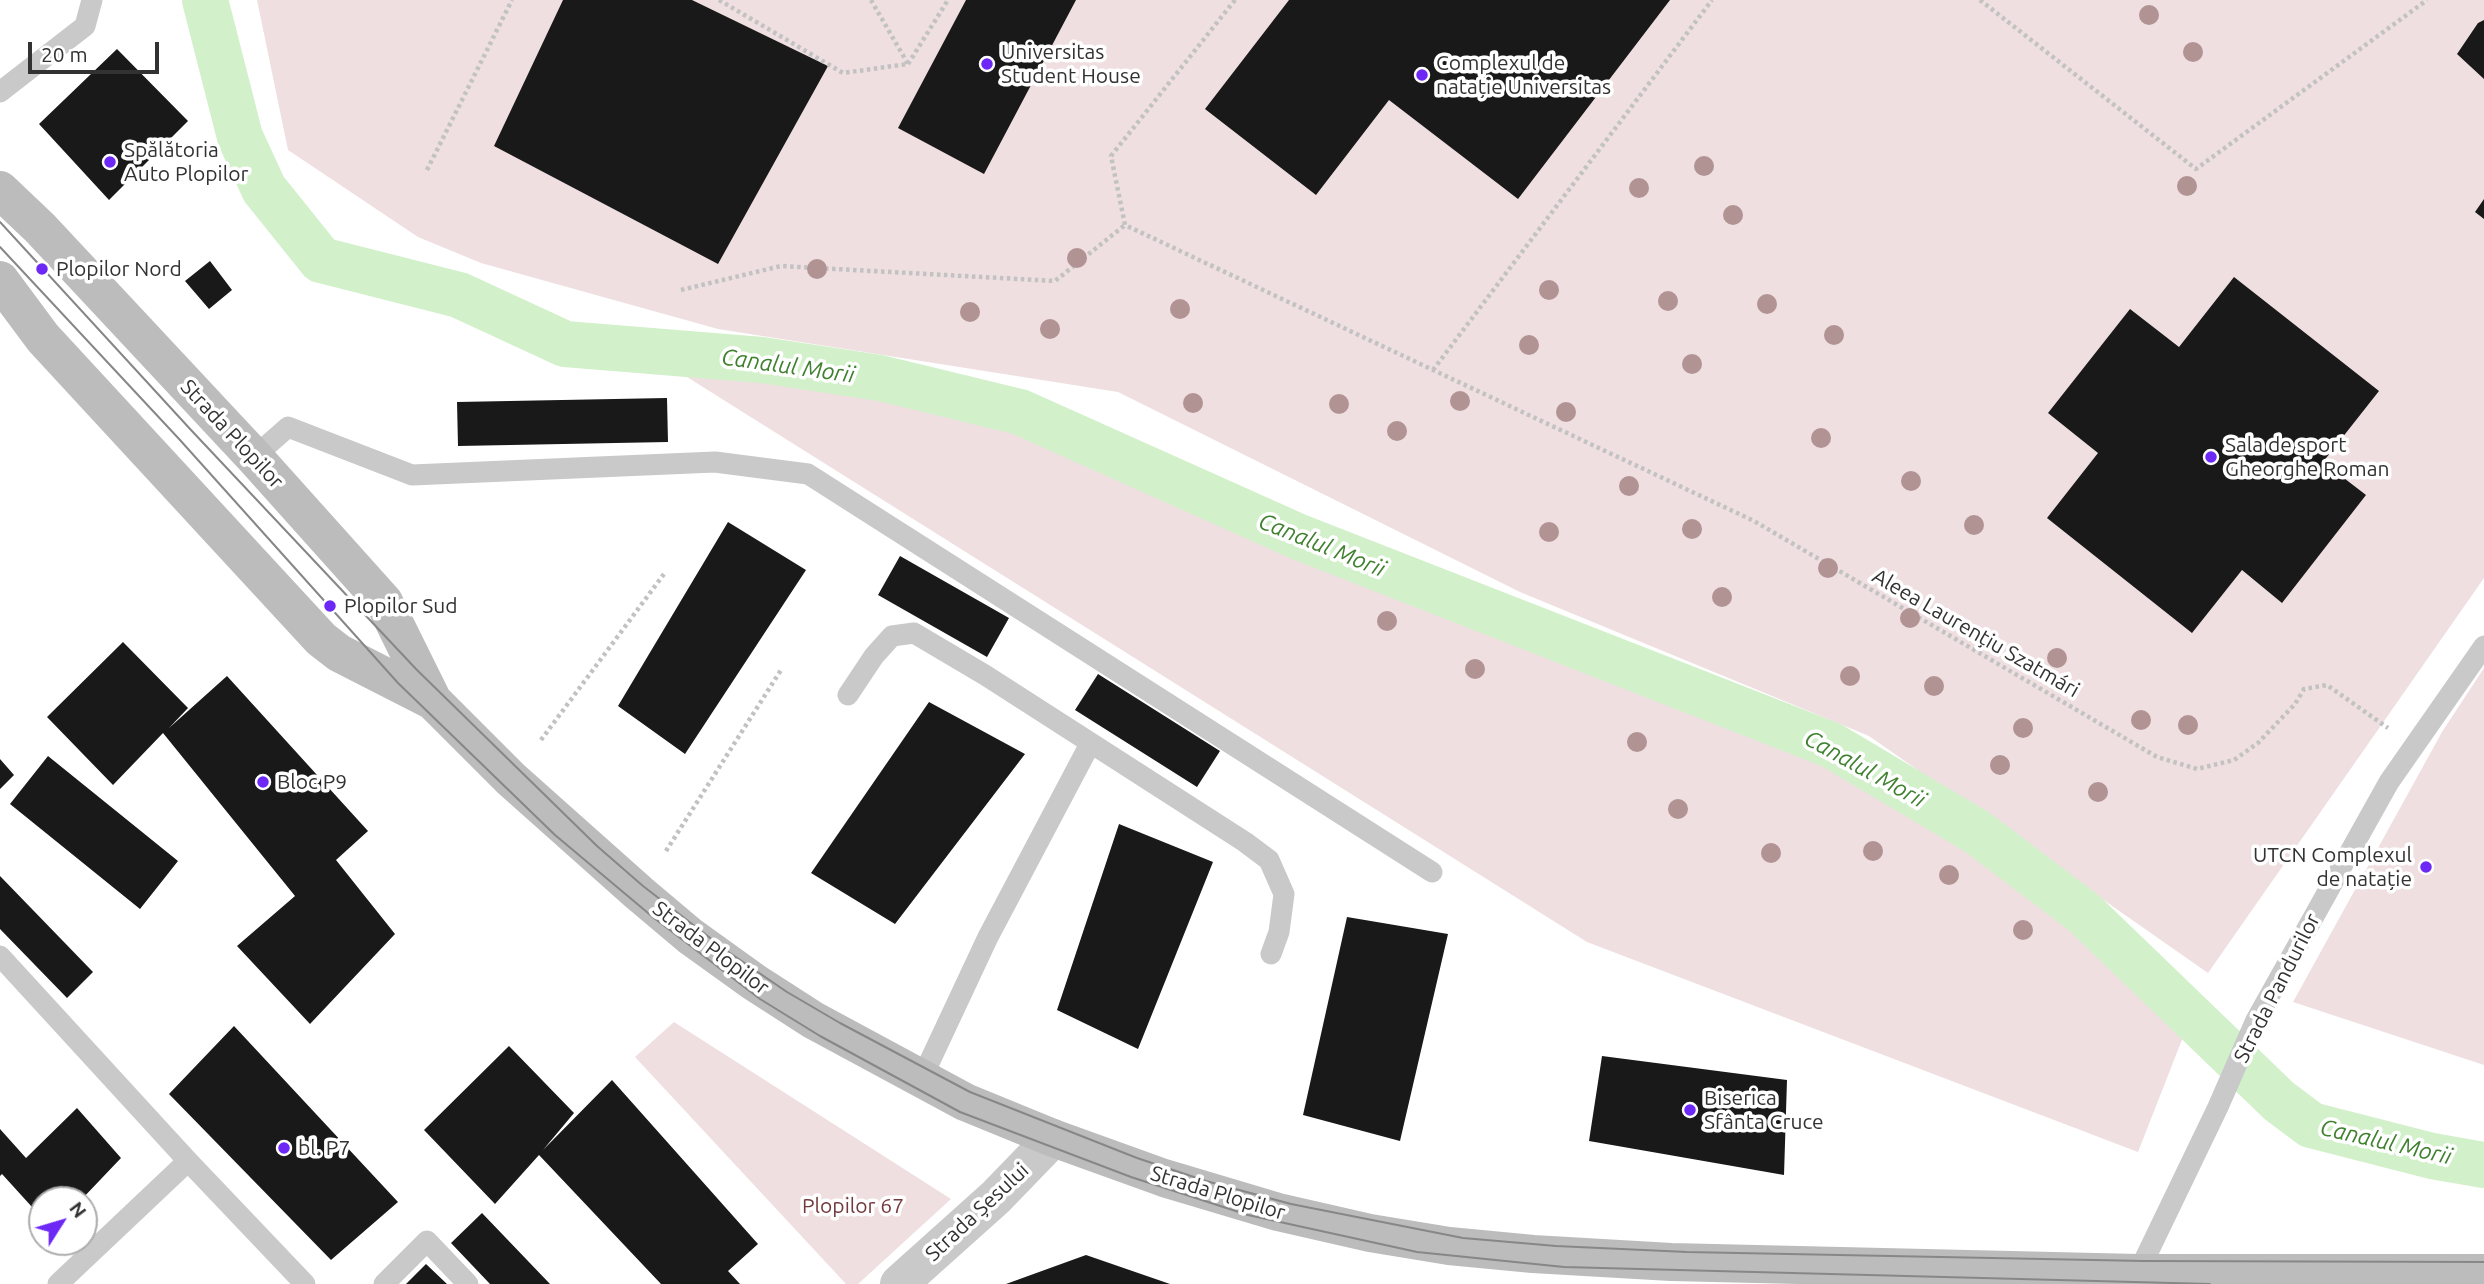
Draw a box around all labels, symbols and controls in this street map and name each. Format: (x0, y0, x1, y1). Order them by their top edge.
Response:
scale bar (32, 28, 163, 72)
place label: Universitas Student House (1001, 39, 1141, 89)
text: 20 m (41, 42, 88, 66)
place label: Complexul de natație Universitas (1436, 50, 1611, 100)
marker: Universitas Student House (979, 56, 995, 72)
marker: Complexul de natație Universitas (1414, 67, 1430, 83)
place label: Spălătoria Auto Plopilor (124, 137, 248, 187)
marker: Spălătoria Auto Plopilor (102, 154, 118, 170)
place label: Plopilor Nord (56, 256, 182, 282)
marker: Plopilor Nord (34, 261, 50, 277)
water label: Canalul Morii (720, 343, 856, 389)
street label: Strada Plopilor (175, 374, 289, 494)
place label: Sala de sport Gheorghe Roman (2225, 432, 2389, 482)
marker: Sala de sport Gheorghe Roman (2203, 449, 2219, 465)
water label: Canalul Morii (1255, 507, 1389, 583)
street label: Aleea Laurențiu Szatmári (1868, 563, 2084, 703)
place label: Plopilor Sud (344, 593, 458, 619)
marker: Plopilor Sud (322, 598, 338, 614)
water label: Canalul Morii (1800, 724, 1930, 814)
place label: Bloc P9 (277, 769, 347, 795)
marker: Bloc P9 (255, 774, 271, 790)
place label: UTCN Complexul de natație (2253, 842, 2412, 892)
marker: UTCN Complexul de natație (2418, 859, 2434, 875)
street label: Strada Plopilor (648, 896, 774, 1000)
street label: Strada Pandurilor (2229, 909, 2325, 1067)
place label: Biserica Sfânta Cruce (1704, 1085, 1824, 1135)
marker: Biserica Sfânta Cruce (1682, 1102, 1698, 1118)
water label: Canalul Morii (2317, 1113, 2455, 1171)
place label: bl. P7 (298, 1135, 350, 1161)
marker: bl. P7 (276, 1140, 292, 1156)
street label: Strada Șesului (920, 1158, 1034, 1266)
street label: Strada Plopilor (1148, 1161, 1288, 1225)
north arrow (28, 1186, 98, 1256)
park label: Plopilor 67 (802, 1193, 904, 1219)
text: N (65, 1197, 91, 1222)

